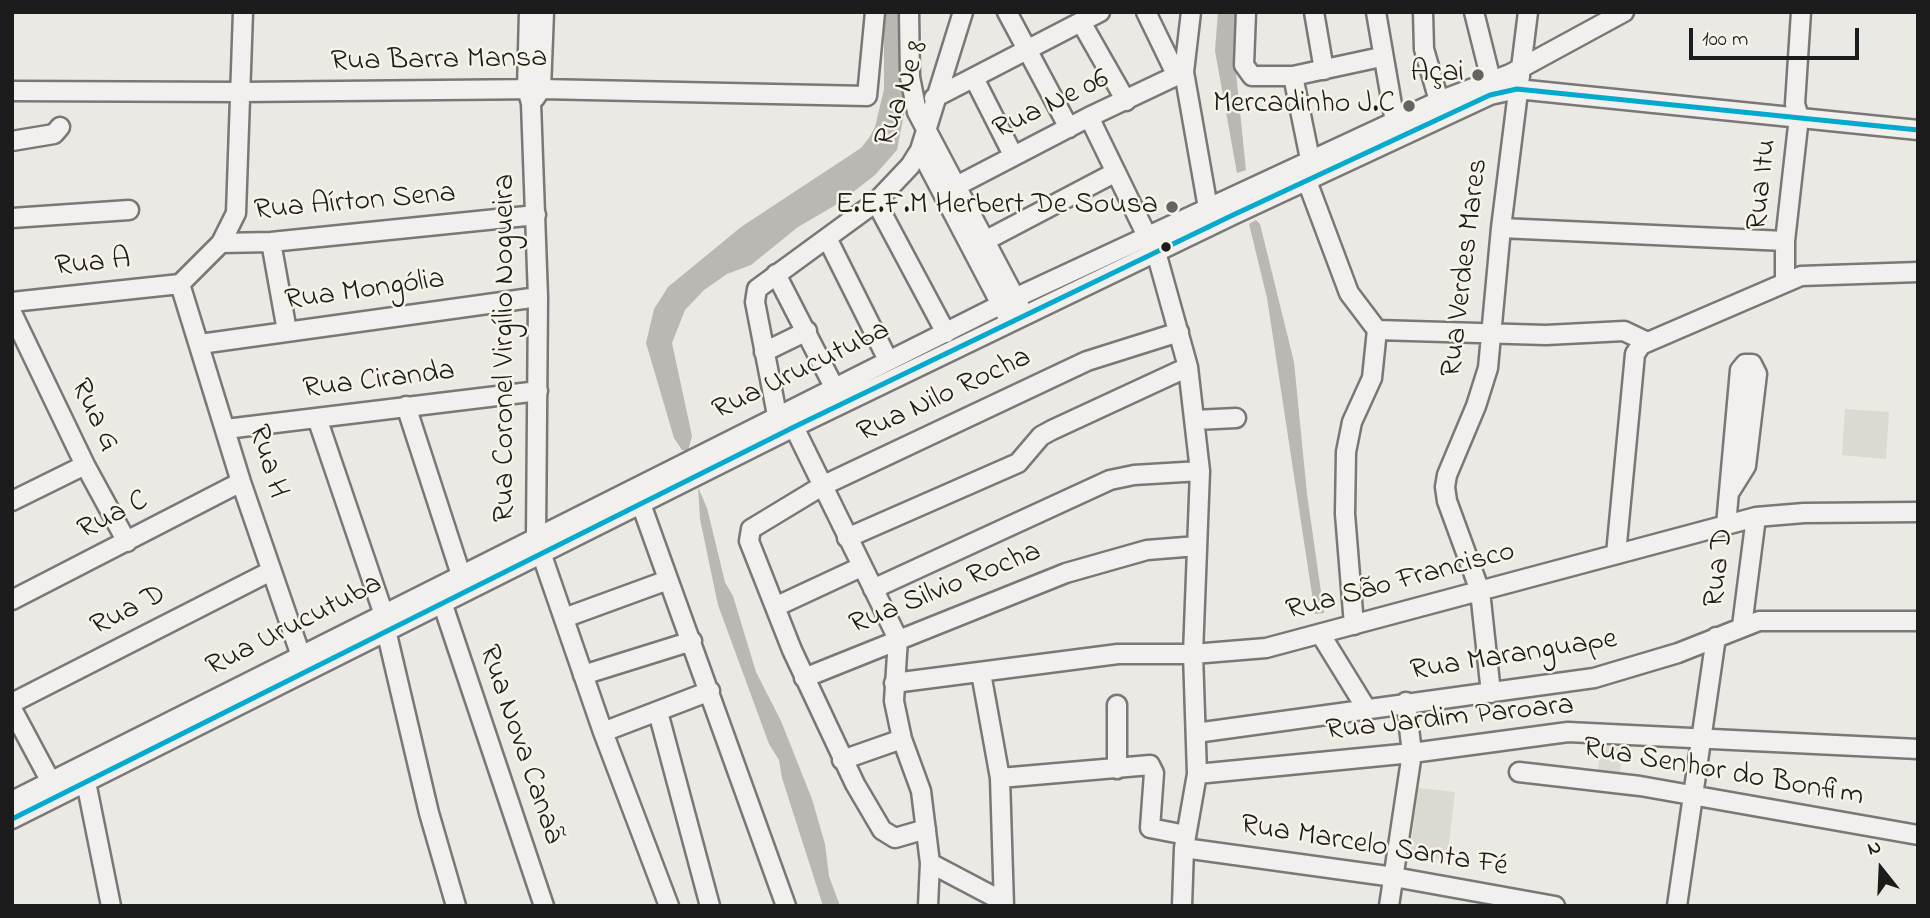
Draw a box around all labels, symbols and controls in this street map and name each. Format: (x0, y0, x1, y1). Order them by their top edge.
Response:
scale bar (1692, 14, 1862, 58)
text: 100 m (1702, 25, 1748, 55)
street label: Rua Ne 8 (869, 36, 939, 152)
street label: Rua Barra Mansa (330, 42, 548, 82)
place label: Açai (1411, 57, 1464, 93)
street label: Rua Ne 06 (988, 62, 1116, 150)
marker: Açai (1470, 67, 1486, 83)
place label: Mercadinho J.C (1213, 88, 1395, 124)
marker: Mercadinho J.C (1401, 98, 1417, 114)
street label: Rua Itu (1741, 138, 1787, 232)
street label: Rua Verdes Mares (1436, 157, 1498, 379)
street label: Rua Coronel Virgílio Nogueira (489, 174, 525, 522)
street label: Rua Aírton Sena (253, 177, 457, 231)
place label: E.E.F.M Herbert De Sousa (835, 189, 1158, 225)
marker: E.E.F.M Herbert De Sousa (1164, 199, 1180, 215)
unlabelled marker (1159, 240, 1173, 254)
street label: Rua A (53, 243, 133, 287)
street label: Rua Mongólia (283, 263, 447, 321)
street label: Rua Urucutuba (708, 314, 896, 430)
street label: Rua Nilo Rocha (853, 341, 1037, 453)
street label: Rua Ciranda (301, 355, 457, 409)
street label: Rua G (60, 374, 126, 458)
street label: Rua H (238, 421, 294, 503)
street label: Rua C (73, 484, 155, 550)
street label: Rua D (1698, 526, 1744, 610)
street label: Rua Silvio Rocha (845, 535, 1047, 645)
street label: Rua São Francisco (1283, 535, 1519, 631)
street label: Rua Urucutuba (201, 567, 389, 687)
street label: Rua D (85, 578, 173, 646)
street label: Rua Maranguape (1408, 623, 1620, 691)
street label: Rua Nova Canaã (468, 641, 570, 849)
street label: Rua Jardim Paroara (1324, 689, 1576, 751)
street label: Rua Senhor do Bonfim (1580, 732, 1866, 816)
street label: Rua Marcelo Santa Fé (1238, 809, 1510, 887)
north arrow (1846, 834, 1916, 904)
text: N (1864, 834, 1885, 863)

